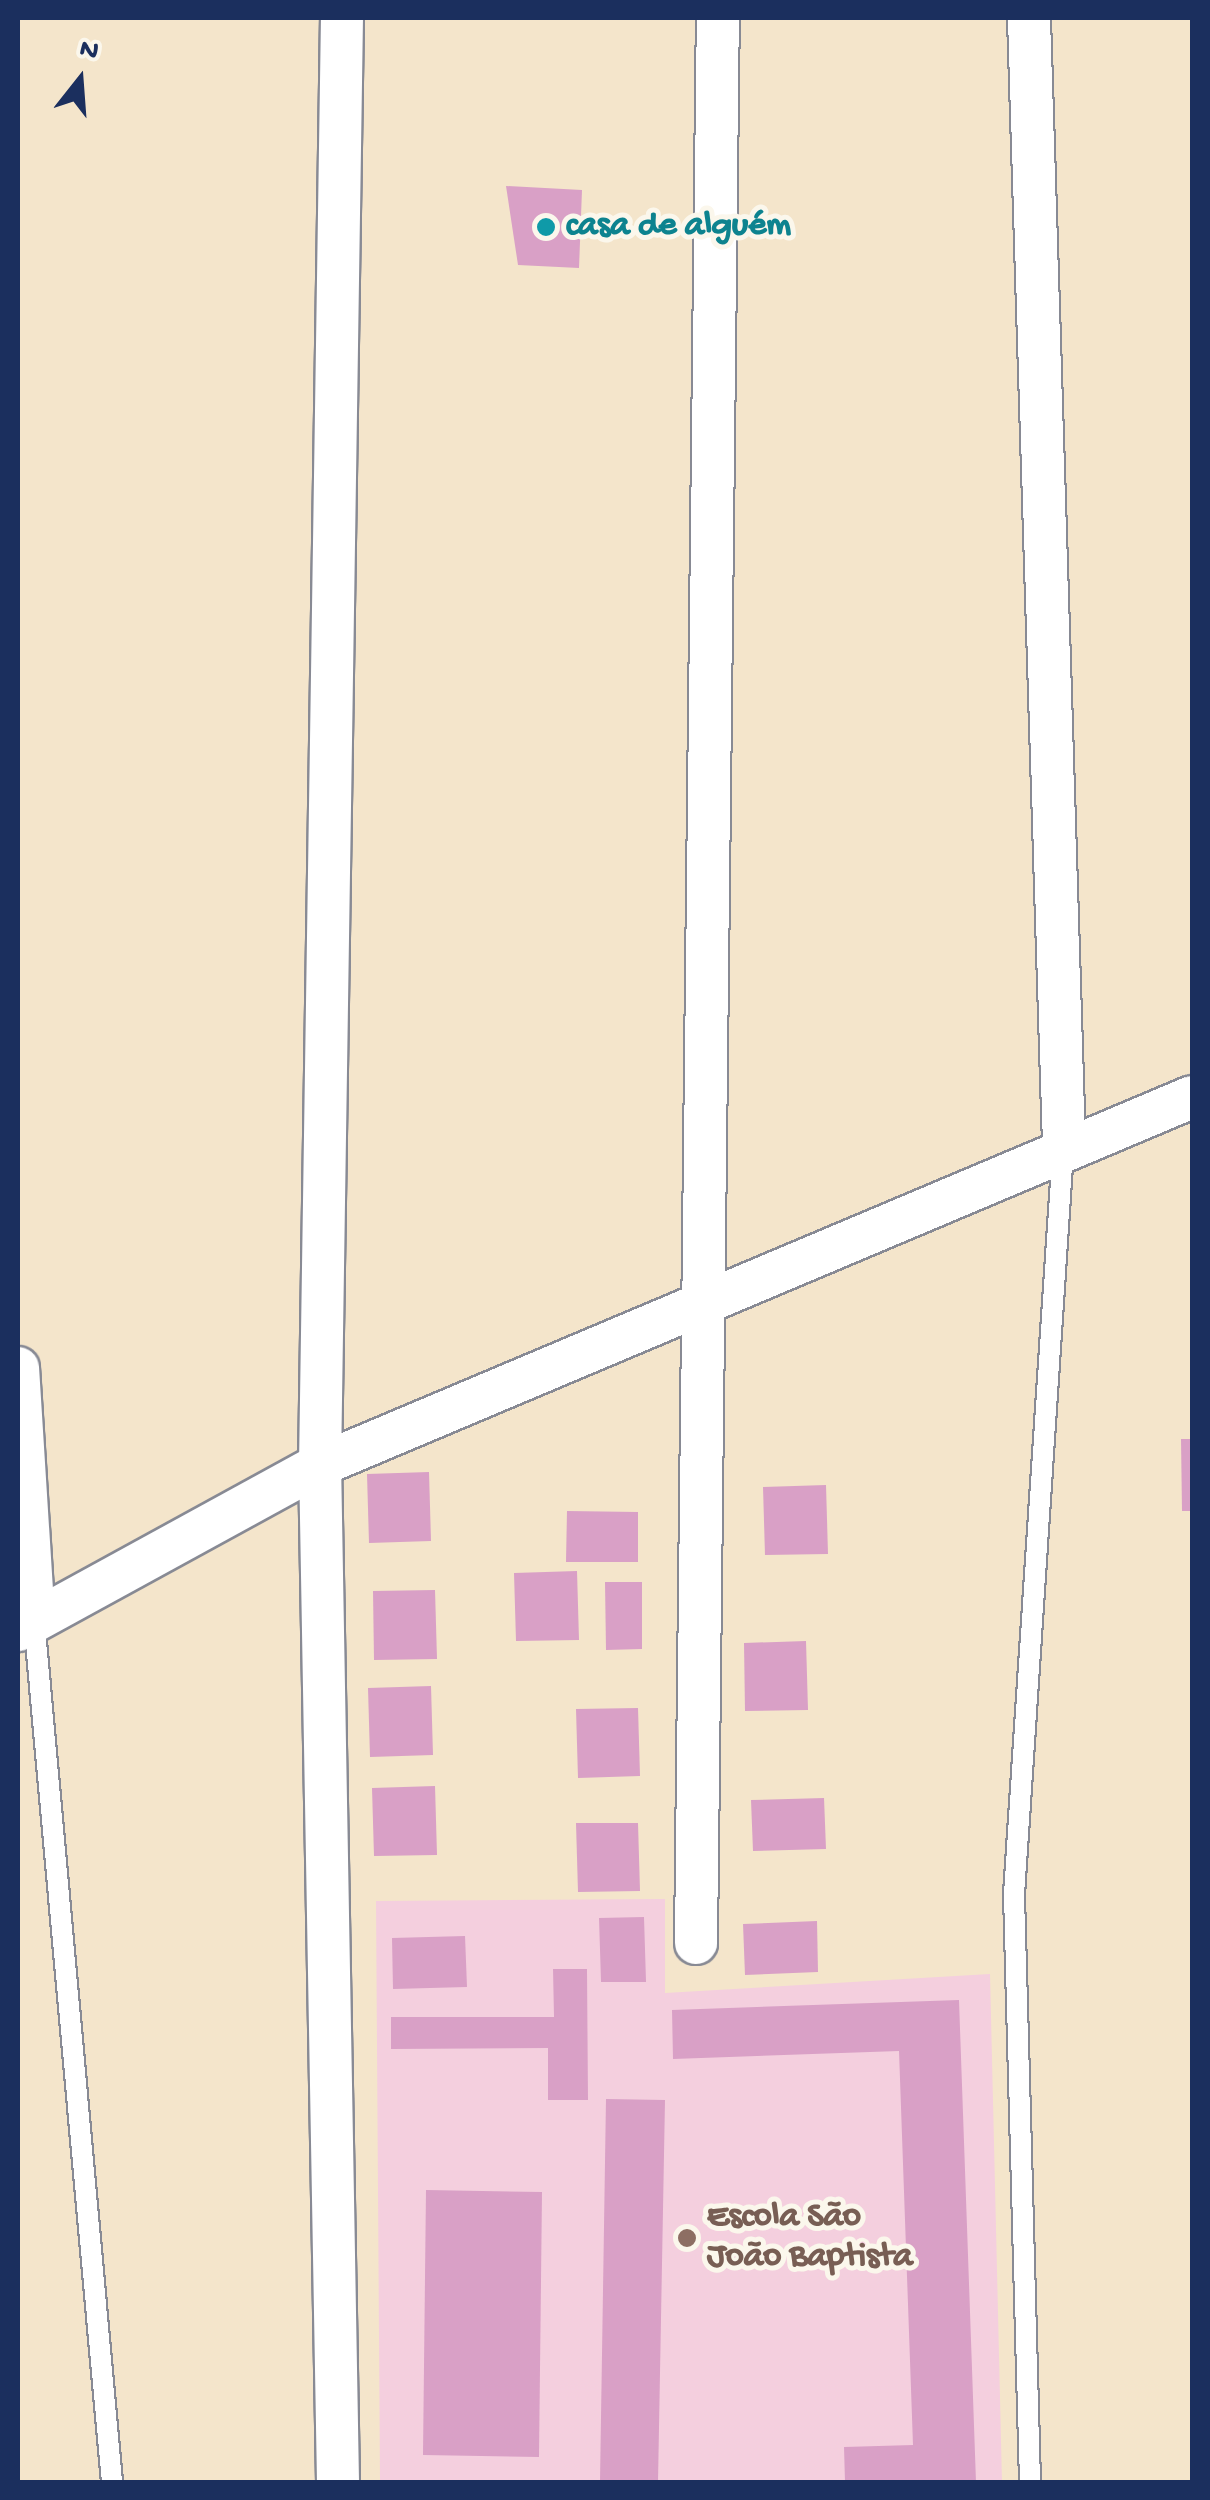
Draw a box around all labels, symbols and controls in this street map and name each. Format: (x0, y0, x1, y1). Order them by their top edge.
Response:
north arrow (30, 30, 130, 130)
text: N (75, 32, 102, 69)
place label: casa de alguém (566, 206, 791, 248)
marker: casa de alguém (535, 216, 557, 238)
place label: Escola São João Baptista (707, 2197, 913, 2279)
marker: Escola São João Baptista (676, 2227, 698, 2249)

